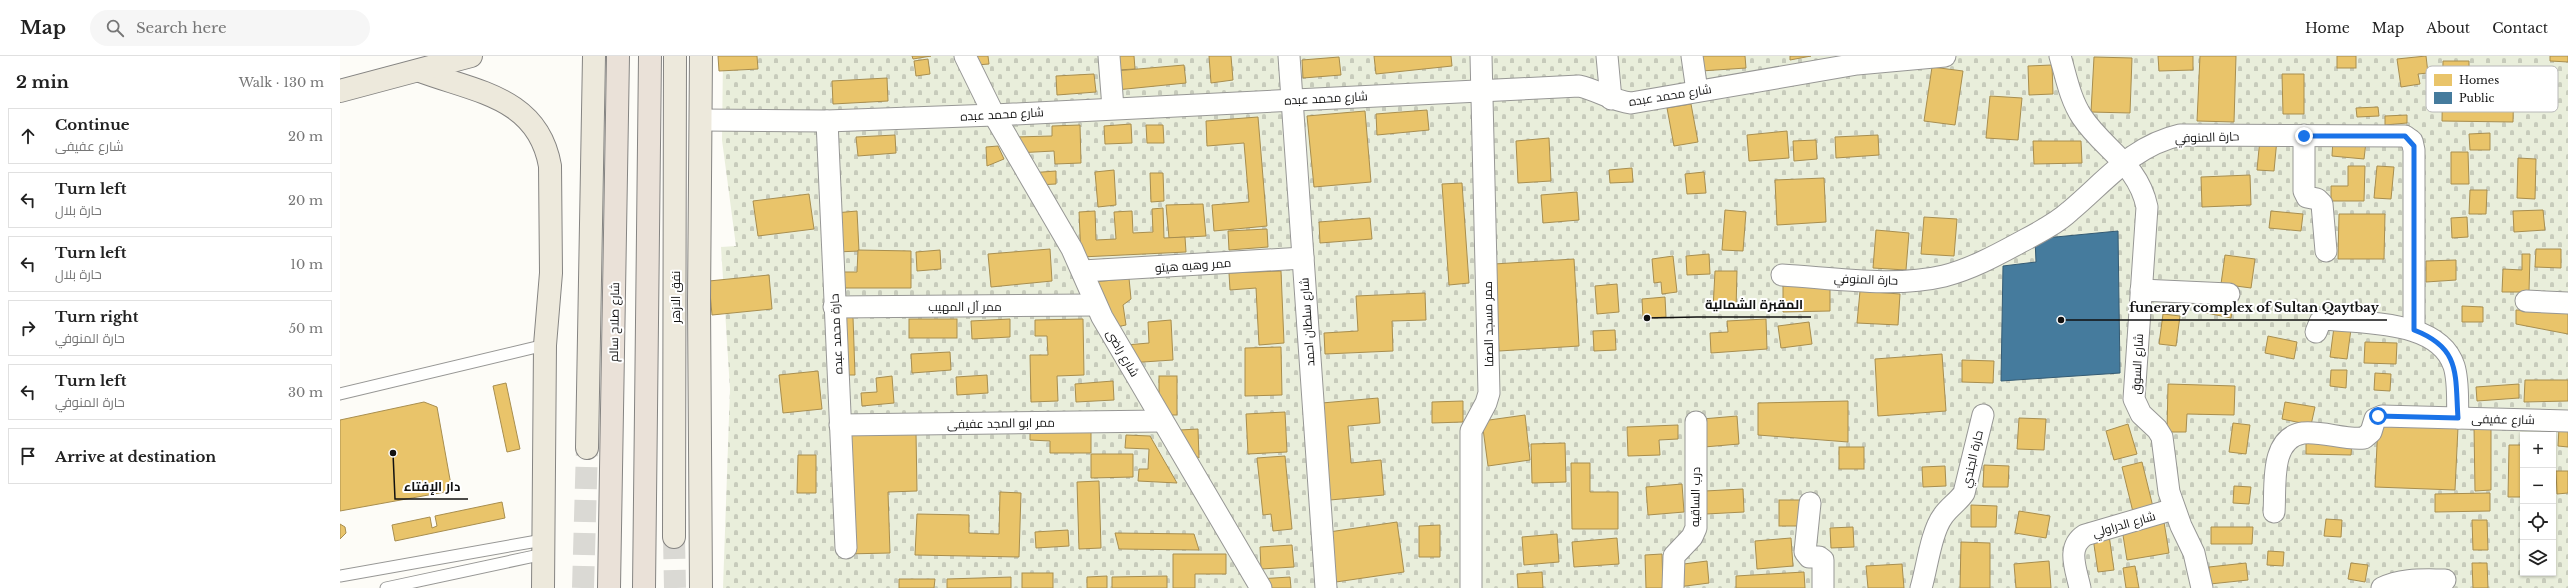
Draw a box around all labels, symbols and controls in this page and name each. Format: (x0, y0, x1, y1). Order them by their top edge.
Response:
search box (90, 10, 370, 46)
text: Map (20, 16, 66, 39)
icon: search (104, 17, 126, 39)
text: Search here (136, 18, 227, 37)
text: Home (2305, 19, 2350, 37)
text: Map (2372, 19, 2404, 37)
text: About (2426, 19, 2470, 37)
text: Contact (2492, 19, 2548, 37)
legend (2426, 66, 2558, 112)
text: 2 min (16, 72, 69, 93)
text: Homes (2459, 73, 2499, 87)
text: Walk · 130 m (239, 74, 324, 91)
street label: شارع محمد عبده (1628, 81, 1713, 110)
street label: شارع محمد عبده (1284, 88, 1368, 109)
text: Public (2459, 91, 2494, 105)
street label: شارع محمد عبده (960, 104, 1044, 125)
text: Continue (55, 115, 130, 134)
icon: ahead (17, 125, 39, 147)
route end (2295, 127, 2313, 145)
text: 20 m (288, 128, 323, 145)
street label: حارة المنوفي (2175, 128, 2240, 149)
text: شارع عفيفى (55, 138, 124, 155)
text: Turn left (55, 179, 126, 198)
icon: left (17, 189, 39, 211)
text: 20 m (288, 192, 323, 209)
text: حارة بلال (55, 202, 102, 219)
text: Turn left (55, 243, 126, 262)
icon: left (17, 253, 39, 275)
street label: ممر وهبه هيتو (1154, 255, 1232, 275)
text: 10 m (290, 256, 323, 273)
text: حارة بلال (55, 266, 102, 283)
street label: حارة المنوفي (1833, 270, 1898, 291)
street label: نفق الازهر (668, 271, 683, 324)
street label: شارع سلطان احمد (1296, 277, 1319, 367)
street label: ممر مسجد الصفا (1480, 281, 1496, 367)
street label: شارع صلاح سالم (606, 282, 623, 362)
callout: المقبرة الشمالية (1697, 292, 1811, 317)
street label: حارة محمد عبده (826, 293, 846, 375)
callout: funerary complex of Sultan Qaytbay (2121, 295, 2387, 320)
text: المقبرة الشمالية (1705, 296, 1803, 313)
street label: ممر آل المهيب (928, 299, 1002, 314)
text: funerary complex of Sultan Qaytbay (2129, 299, 2379, 316)
text: Turn right (55, 307, 138, 326)
icon: right (17, 317, 39, 339)
text: 50 m (289, 320, 323, 337)
street label: شارع راضى (1103, 327, 1143, 380)
text: حارة المنوفي (55, 330, 125, 347)
street label: شارع السوق (2128, 333, 2147, 395)
text: Turn left (55, 371, 126, 390)
icon: left (17, 381, 39, 403)
text: 30 m (288, 384, 323, 401)
text: حارة المنوفي (55, 394, 125, 411)
route start (2369, 407, 2387, 425)
street label: شارع عفيفى (2471, 411, 2535, 428)
street label: ممر ابو المجد عفيفى (947, 415, 1055, 431)
street label: حارة الجندي (1958, 429, 1989, 490)
map controls (2520, 432, 2556, 576)
button: + (2520, 432, 2556, 468)
icon: arrive (17, 445, 39, 467)
text: Arrive at destination (55, 447, 216, 466)
street label: درب الساقيه (1687, 467, 1703, 527)
button: − (2520, 468, 2556, 504)
callout: دار الإفتاء (395, 474, 468, 499)
text: دار الإفتاء (404, 478, 460, 495)
button: locate (2520, 504, 2556, 540)
street label: شارع الدراولي (2091, 508, 2158, 543)
button: layers (2520, 540, 2556, 576)

